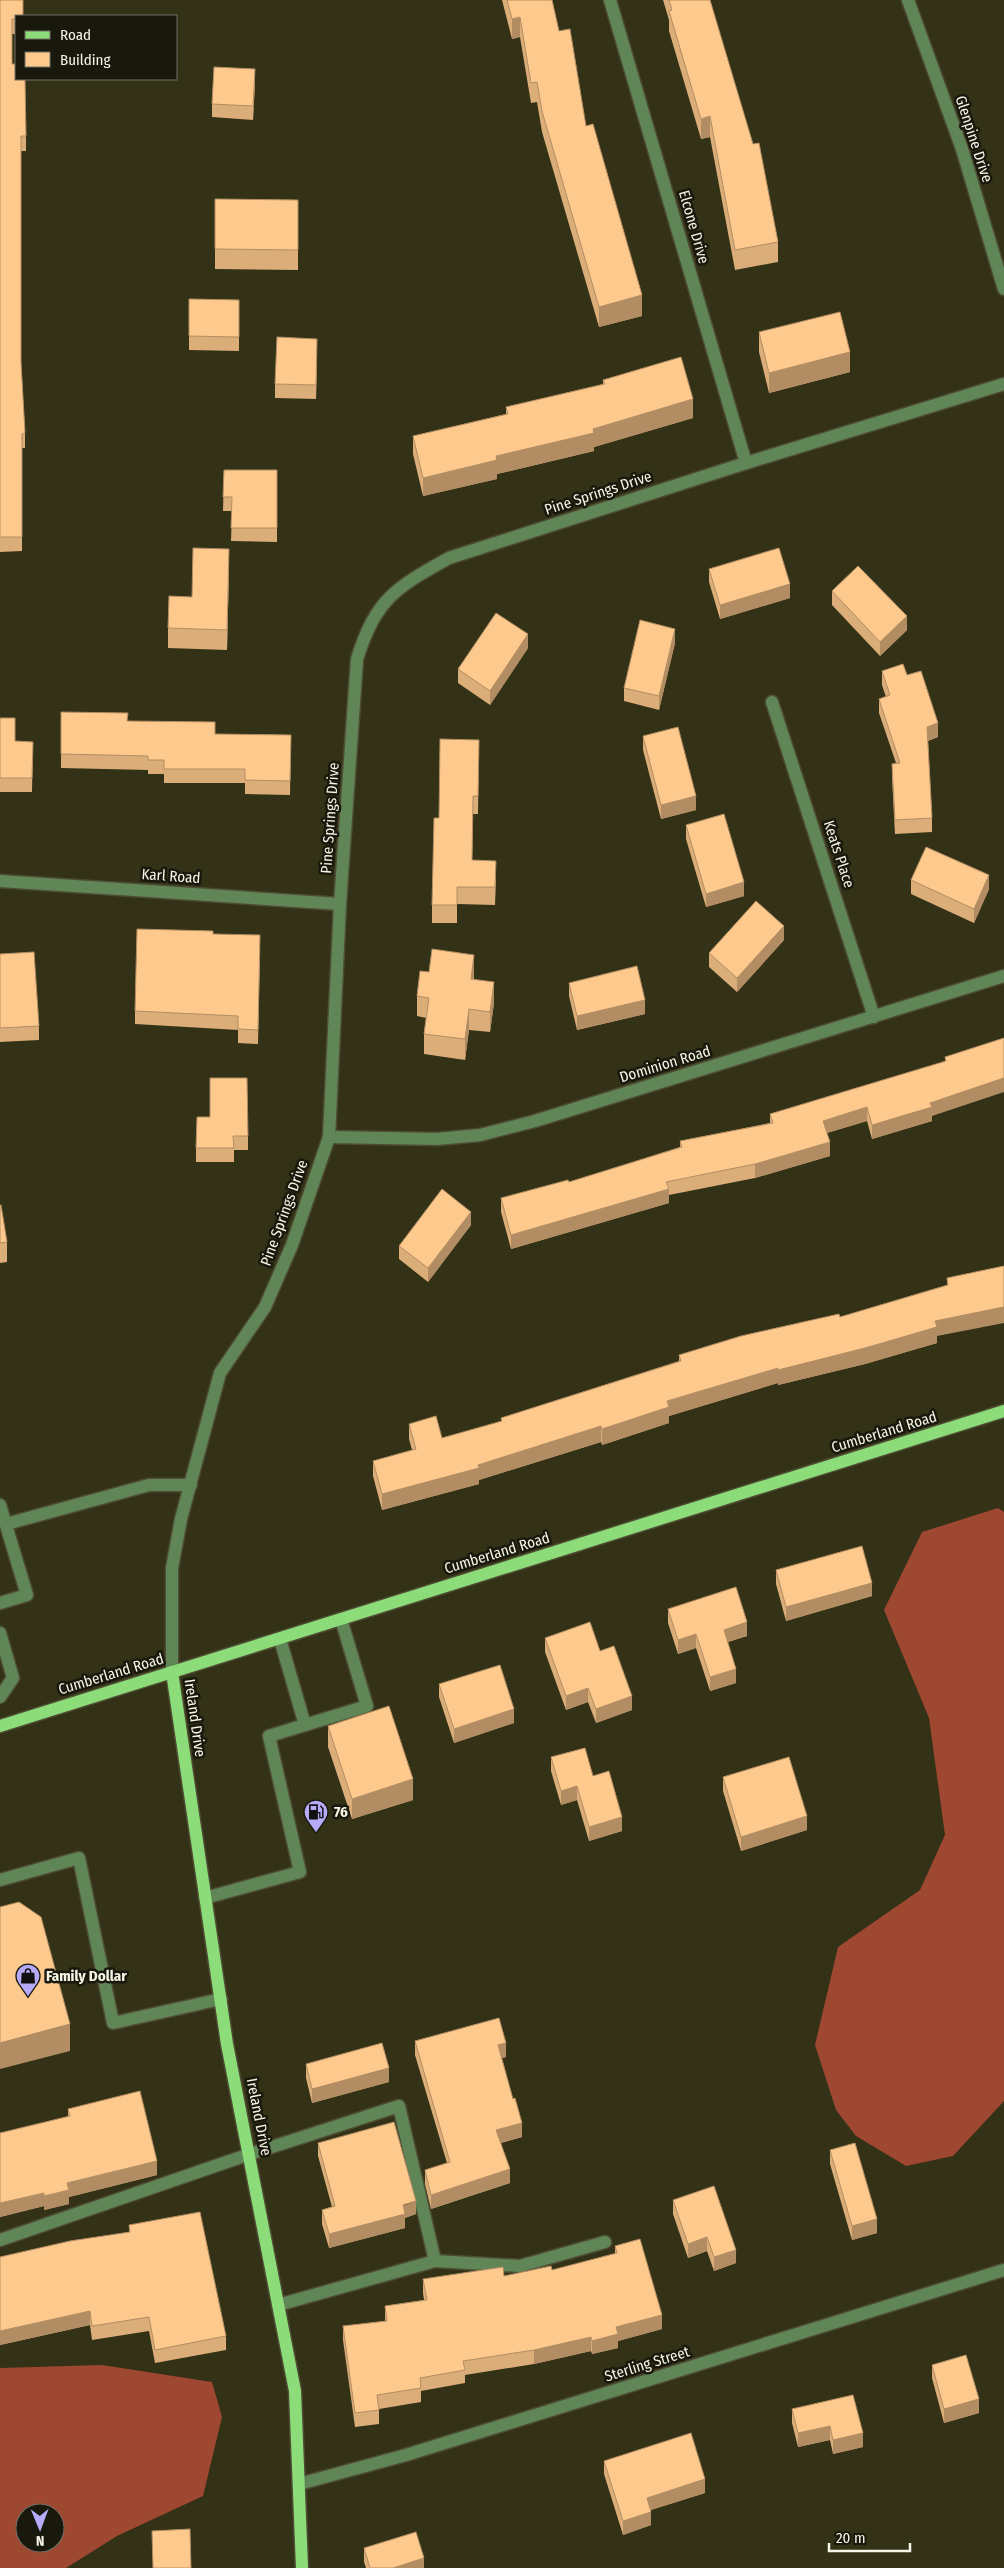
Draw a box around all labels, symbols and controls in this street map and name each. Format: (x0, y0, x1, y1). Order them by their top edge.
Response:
legend (15, 15, 178, 80)
text: Road (60, 26, 91, 44)
text: Building (60, 51, 111, 69)
street label: Glenpine Drive (952, 93, 996, 185)
street label: Elcone Drive (675, 188, 713, 266)
street label: Pine Springs Drive (542, 467, 654, 519)
street label: Pine Springs Drive (317, 762, 343, 874)
street label: Keats Place (820, 818, 858, 890)
street label: Karl Road (141, 865, 201, 887)
street label: Dominion Road (617, 1042, 713, 1086)
street label: Pine Springs Drive (256, 1158, 312, 1268)
street label: Cumberland Road (829, 1407, 939, 1457)
street label: Cumberland Road (442, 1528, 552, 1578)
street label: Cumberland Road (56, 1649, 166, 1699)
street label: Ireland Drive (181, 1678, 209, 1758)
fuel station icon: 76 (303, 1799, 329, 1833)
place label: 76 (334, 1803, 348, 1821)
shop icon: Family Dollar (15, 1963, 41, 1997)
place label: Family Dollar (46, 1967, 127, 1985)
street label: Ireland Drive (243, 2077, 275, 2157)
street label: Sterling Street (602, 2343, 692, 2385)
north arrow (15, 2503, 65, 2553)
scale bar (829, 2520, 910, 2552)
text: 20 m (836, 2529, 866, 2547)
text: N (36, 2532, 45, 2549)

